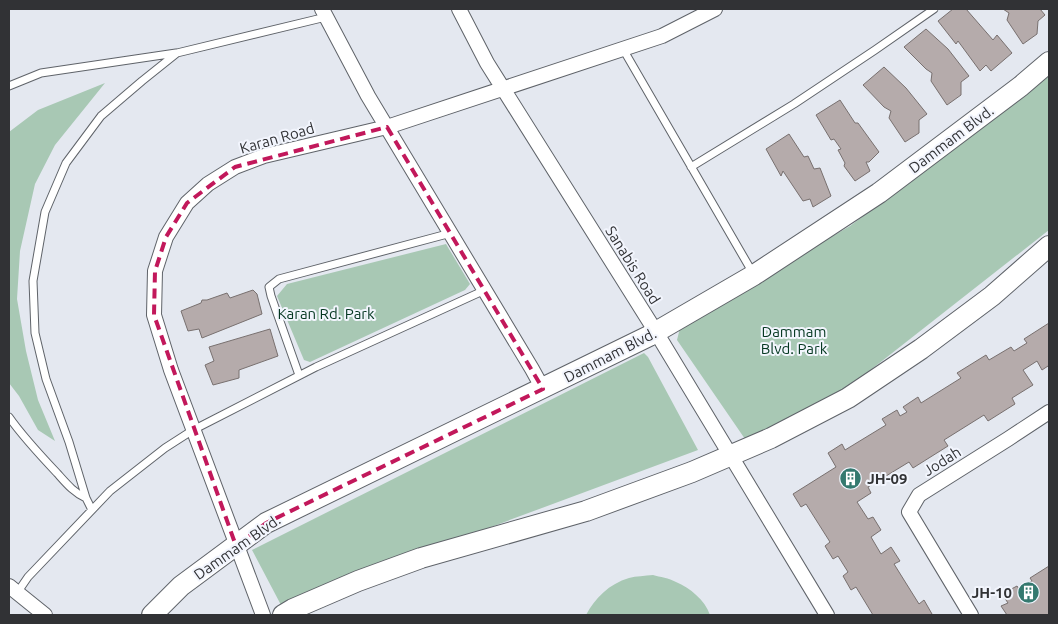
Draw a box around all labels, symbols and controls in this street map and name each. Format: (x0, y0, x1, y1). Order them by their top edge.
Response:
street label: Dammam Blvd. (905, 102, 997, 176)
street label: Karan Road (238, 119, 316, 157)
street label: Sanabis Road (602, 223, 664, 307)
park label: Karan Rd. Park (277, 305, 375, 322)
park label: Dammam Blvd. Park (761, 323, 828, 357)
street label: Dammam Blvd. (561, 324, 659, 386)
street label: Jodah (920, 443, 964, 479)
building icon: JH-09 (839, 466, 863, 490)
place label: JH-09 (867, 470, 908, 487)
street label: Dammam Blvd. (191, 511, 283, 583)
building icon: JH-10 (1016, 580, 1040, 604)
place label: JH-10 (971, 584, 1012, 601)

